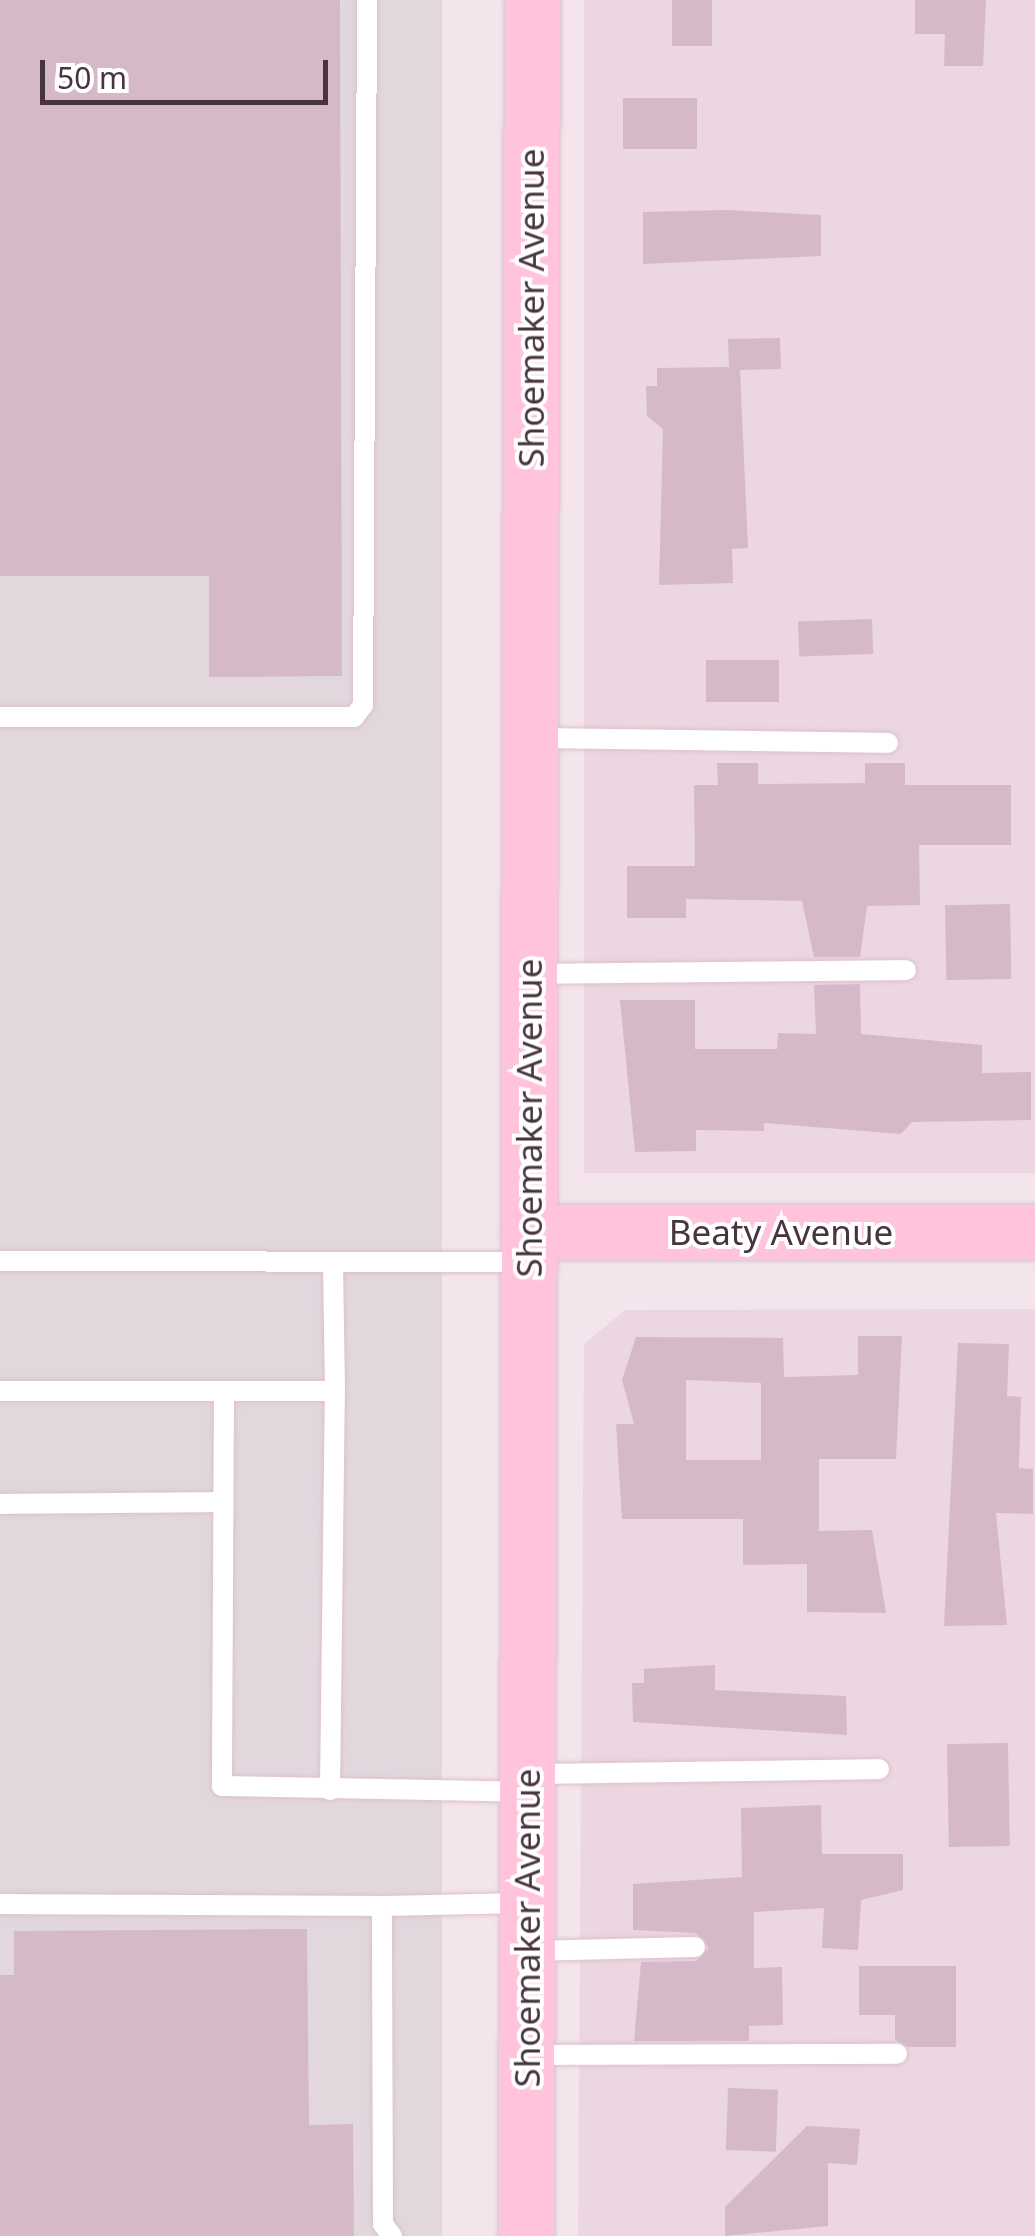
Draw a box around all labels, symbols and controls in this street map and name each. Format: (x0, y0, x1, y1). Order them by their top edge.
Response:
scale bar (45, 40, 332, 102)
text: 50 m (57, 57, 127, 98)
street label: Shoemaker Avenue (510, 149, 552, 467)
street label: Shoemaker Avenue (508, 959, 550, 1277)
street label: Beaty Avenue (669, 1211, 893, 1253)
street label: Shoemaker Avenue (506, 1769, 548, 2087)

